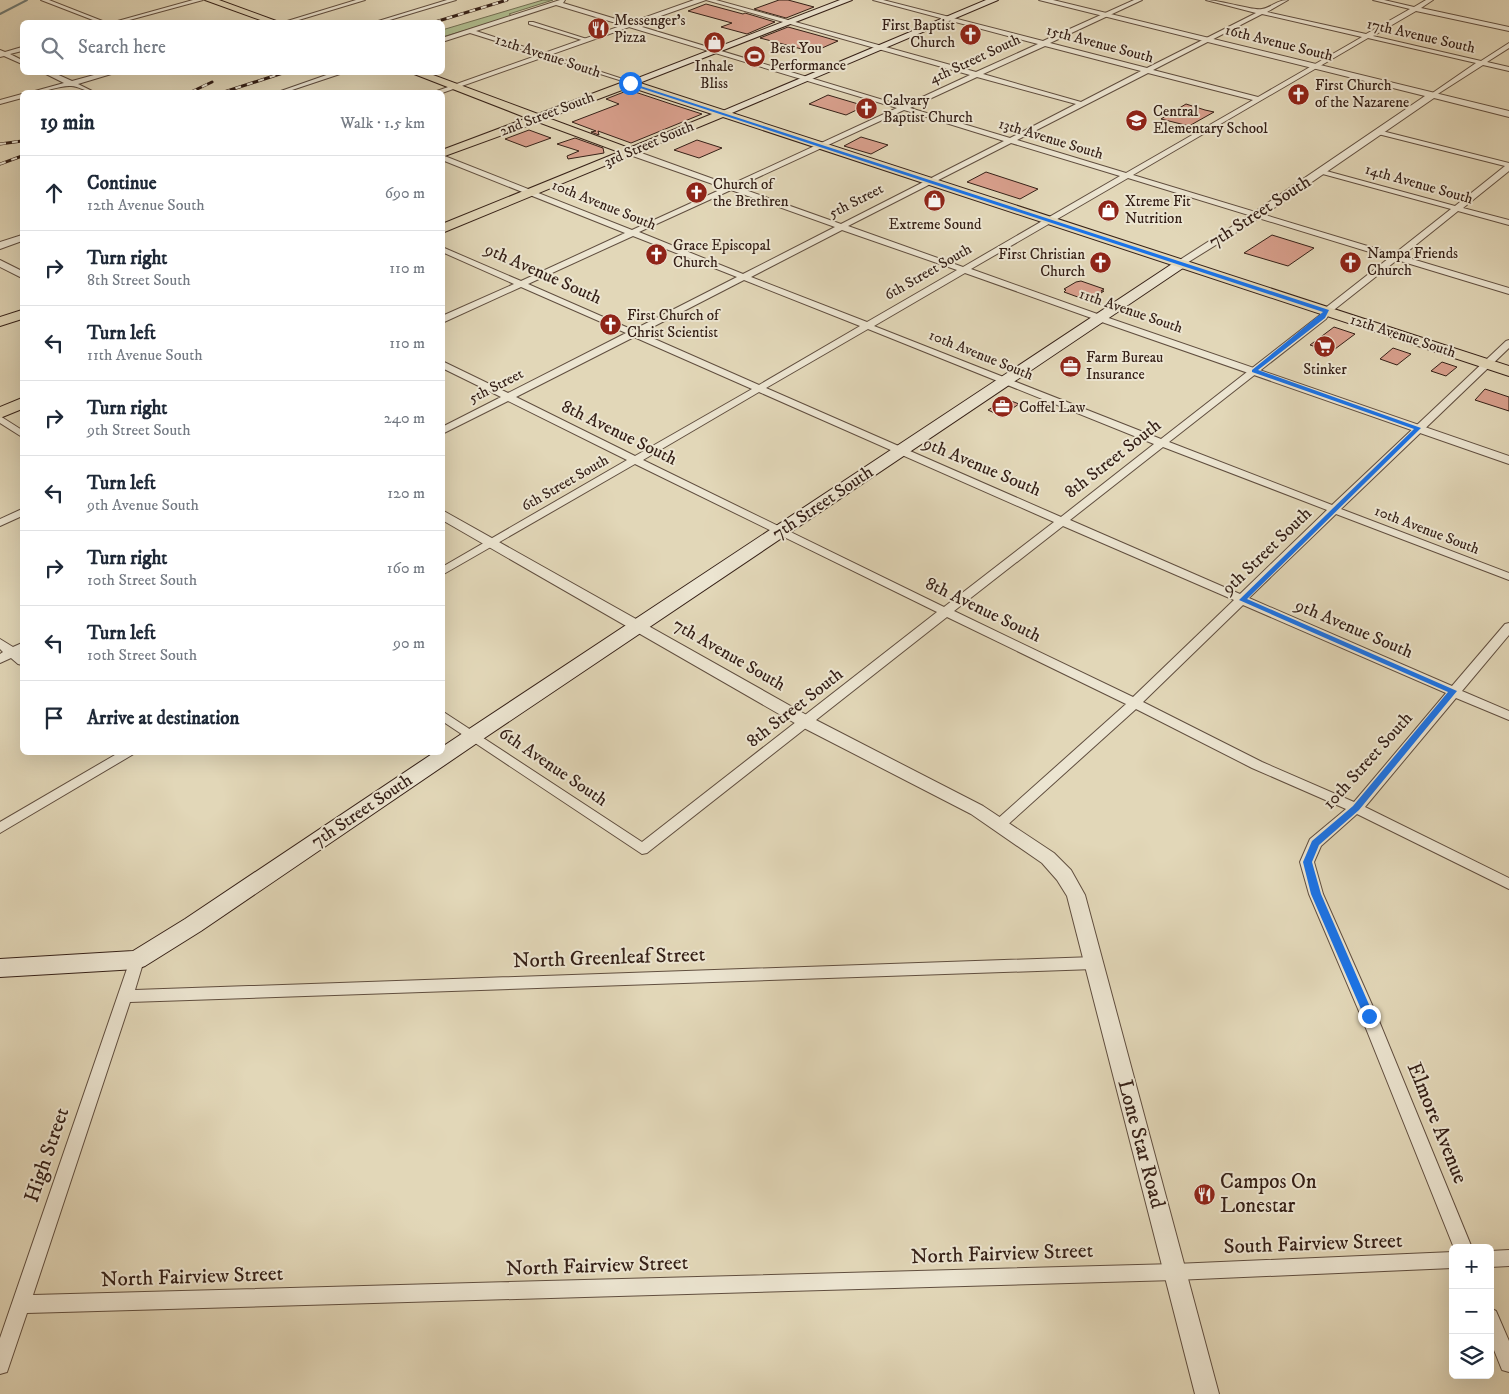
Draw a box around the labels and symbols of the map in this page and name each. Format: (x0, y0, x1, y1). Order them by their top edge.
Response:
place label: Messenger's Pizza (614, 11, 686, 47)
street label: 17th Avenue South (1365, 14, 1477, 58)
place label: First Baptist Church (881, 16, 955, 52)
restaurant icon: Messenger's Pizza (586, 17, 610, 41)
street label: 16th Avenue South (1223, 20, 1335, 66)
street label: 15th Avenue South (1044, 21, 1156, 67)
church icon: First Baptist Church (959, 22, 983, 46)
street label: 12th Avenue South (493, 30, 604, 82)
street label: 4th Street South (926, 30, 1024, 88)
shop icon: Inhale Bliss (702, 31, 726, 55)
place label: Best You Performance (770, 39, 846, 75)
sports icon: Best You Performance (742, 45, 766, 69)
place label: Inhale Bliss (695, 57, 733, 93)
route start (619, 72, 642, 95)
place label: First Church of the Nazarene (1315, 76, 1409, 112)
church icon: First Church of the Nazarene (1287, 82, 1311, 106)
street label: 2nd Street South (497, 87, 597, 141)
place label: Calvary Baptist Church (883, 91, 973, 127)
church icon: Calvary Baptist Church (855, 97, 879, 121)
place label: Central Elementary School (1153, 102, 1268, 138)
school or university icon: Central Elementary School (1125, 108, 1149, 132)
street label: 13th Avenue South (996, 114, 1106, 164)
street label: 3rd Street South (601, 117, 697, 171)
street label: 14th Avenue South (1363, 159, 1475, 209)
street label: 7th Street South (1205, 171, 1316, 253)
street label: 10th Avenue South (549, 175, 659, 235)
place label: Church of the Brethren (713, 175, 789, 211)
street label: 5th Street (825, 179, 887, 223)
church icon: Church of the Brethren (685, 181, 709, 205)
shop icon: Extreme Sound (923, 189, 947, 213)
place label: Xtreme Fit Nutrition (1125, 192, 1191, 228)
shop icon: Xtreme Fit Nutrition (1097, 198, 1121, 222)
place label: Extreme Sound (889, 215, 982, 234)
place label: Grace Episcopal Church (673, 236, 771, 272)
street label: 9th Avenue South (480, 238, 605, 310)
street label: 6th Street South (881, 239, 975, 305)
church icon: Grace Episcopal Church (645, 242, 669, 266)
place label: Nampa Friends Church (1367, 244, 1458, 280)
place label: First Christian Church (998, 245, 1085, 281)
church icon: Nampa Friends Church (1339, 250, 1363, 274)
church icon: First Christian Church (1089, 251, 1113, 275)
street label: 11th Avenue South (1077, 284, 1185, 338)
place label: First Church of Christ Scientist (627, 306, 721, 342)
street label: 12th Avenue South (1348, 310, 1459, 362)
church icon: First Church of Christ Scientist (599, 312, 623, 336)
street label: 10th Avenue South (926, 325, 1036, 385)
supermarket icon: Stinker (1313, 334, 1337, 358)
place label: Farm Bureau Insurance (1086, 348, 1163, 384)
office icon: Farm Bureau Insurance (1058, 354, 1082, 378)
place label: Stinker (1303, 360, 1347, 379)
street label: 5th Street (465, 364, 527, 408)
office icon: Coffel Law (991, 395, 1015, 419)
street label: 8th Avenue South (558, 396, 681, 471)
place label: Coffel Law (1019, 398, 1086, 417)
street label: 8th Street South (1060, 414, 1166, 504)
street label: 9th Avenue South (919, 432, 1045, 502)
street label: 6th Street South (518, 450, 612, 516)
street label: 7th Street South (768, 461, 878, 545)
street label: 10th Avenue South (1372, 501, 1482, 559)
street label: 9th Street South (1217, 502, 1317, 600)
street label: 8th Avenue South (922, 573, 1045, 648)
street label: 9th Avenue South (1291, 594, 1417, 664)
street label: 7th Avenue South (669, 614, 790, 696)
street label: 8th Street South (742, 663, 848, 753)
street label: 10th Street South (1318, 707, 1418, 814)
street label: 6th Avenue South (495, 723, 612, 812)
street label: 7th Street South (307, 769, 417, 853)
street label: North Greenleaf Street (512, 942, 706, 974)
route end (1358, 1005, 1381, 1028)
street label: Elmore Avenue (1401, 1059, 1473, 1188)
street label: Lone Star Road (1111, 1077, 1171, 1212)
street label: High Street (19, 1104, 75, 1206)
place label: Campos On Lonestar (1220, 1169, 1317, 1219)
restaurant icon: Campos On Lonestar (1192, 1182, 1216, 1206)
street label: South Fairview Street (1223, 1228, 1403, 1260)
street label: North Fairview Street (910, 1238, 1094, 1270)
street label: North Fairview Street (505, 1250, 689, 1282)
street label: North Fairview Street (100, 1261, 284, 1293)

